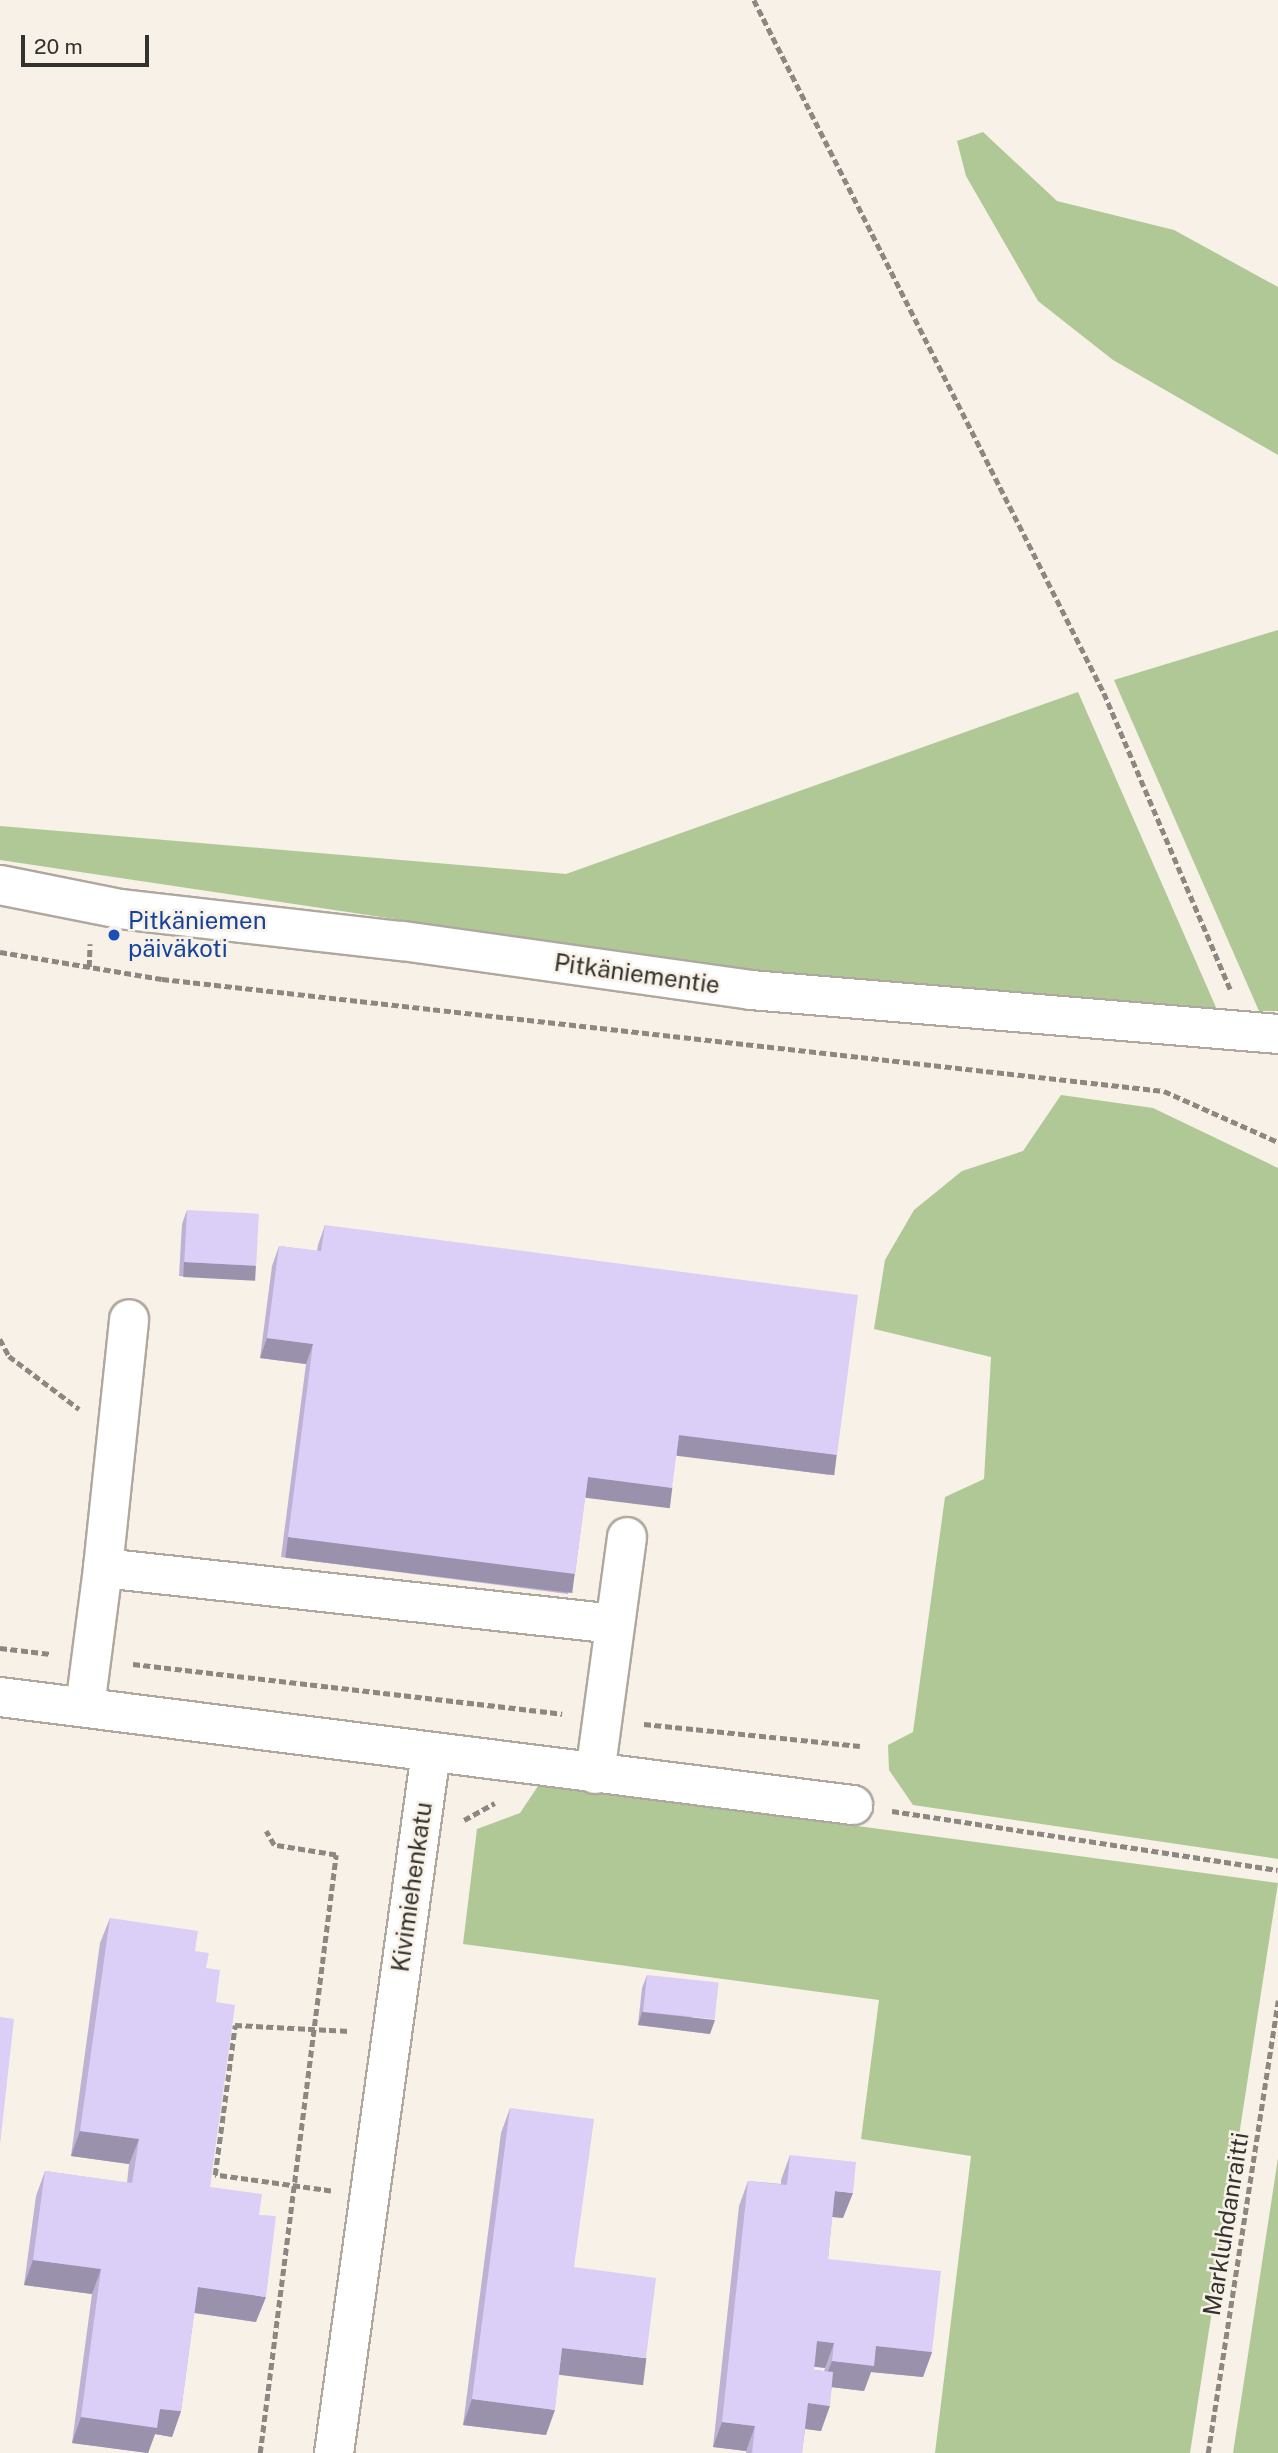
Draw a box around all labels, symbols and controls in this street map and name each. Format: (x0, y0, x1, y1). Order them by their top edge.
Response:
scale bar (24, 21, 152, 65)
text: 20 m (34, 34, 83, 59)
place label: Pitkäniemen päiväkoti (128, 907, 267, 963)
marker: Pitkäniemen päiväkoti (106, 927, 122, 943)
street label: Pitkäniementie (552, 948, 722, 1000)
street label: Kivimiehenkatu (386, 1800, 438, 1974)
street label: Markluhdanraitti (1197, 2130, 1255, 2318)

